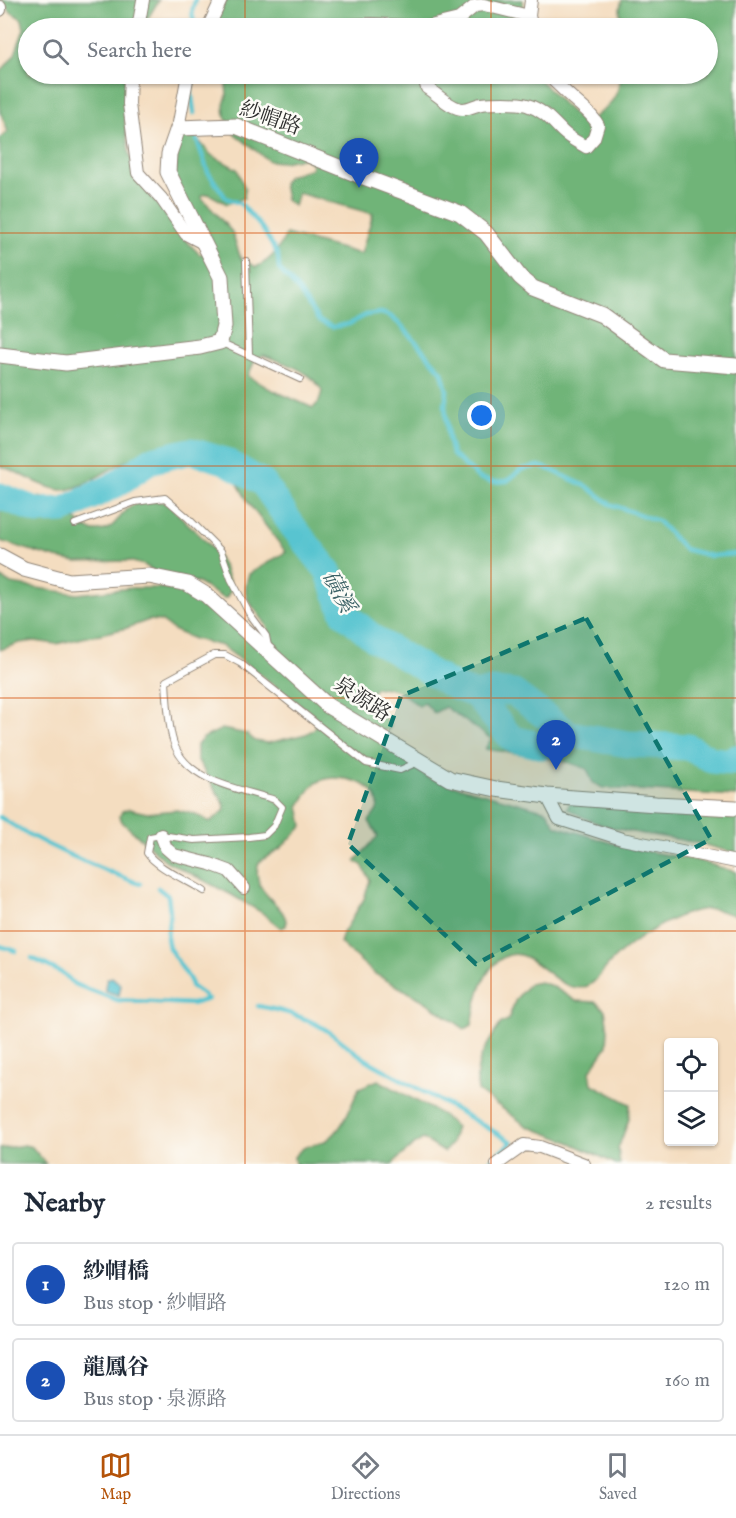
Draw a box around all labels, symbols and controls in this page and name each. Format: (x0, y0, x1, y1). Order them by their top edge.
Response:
search box (18, 18, 718, 84)
icon: search (39, 35, 72, 68)
text: Search here (87, 37, 192, 65)
street label: 紗帽路 (236, 96, 304, 142)
pin: 1 (340, 138, 378, 188)
your location (467, 401, 496, 430)
water label: 磺溪 (315, 566, 362, 620)
street label: 泉源路 (328, 672, 396, 728)
pin: 2 (536, 720, 576, 770)
map controls (664, 1038, 718, 1146)
button: locate (664, 1038, 718, 1092)
button: layers (664, 1092, 718, 1146)
text: Nearby (24, 1187, 105, 1220)
text: 2 results (645, 1191, 712, 1216)
text: 紗帽橋 (83, 1258, 149, 1286)
text: 1 (42, 1272, 49, 1297)
text: 120 m (664, 1272, 710, 1297)
text: Bus stop · 紗帽路 (83, 1291, 227, 1316)
text: 龍鳳谷 (83, 1354, 149, 1382)
text: 2 (41, 1368, 50, 1393)
text: 160 m (664, 1368, 710, 1393)
text: Bus stop · 泉源路 (83, 1387, 227, 1412)
tab: Map (99, 1449, 132, 1505)
tab: Directions (331, 1449, 400, 1505)
tab: Saved (599, 1449, 637, 1505)

